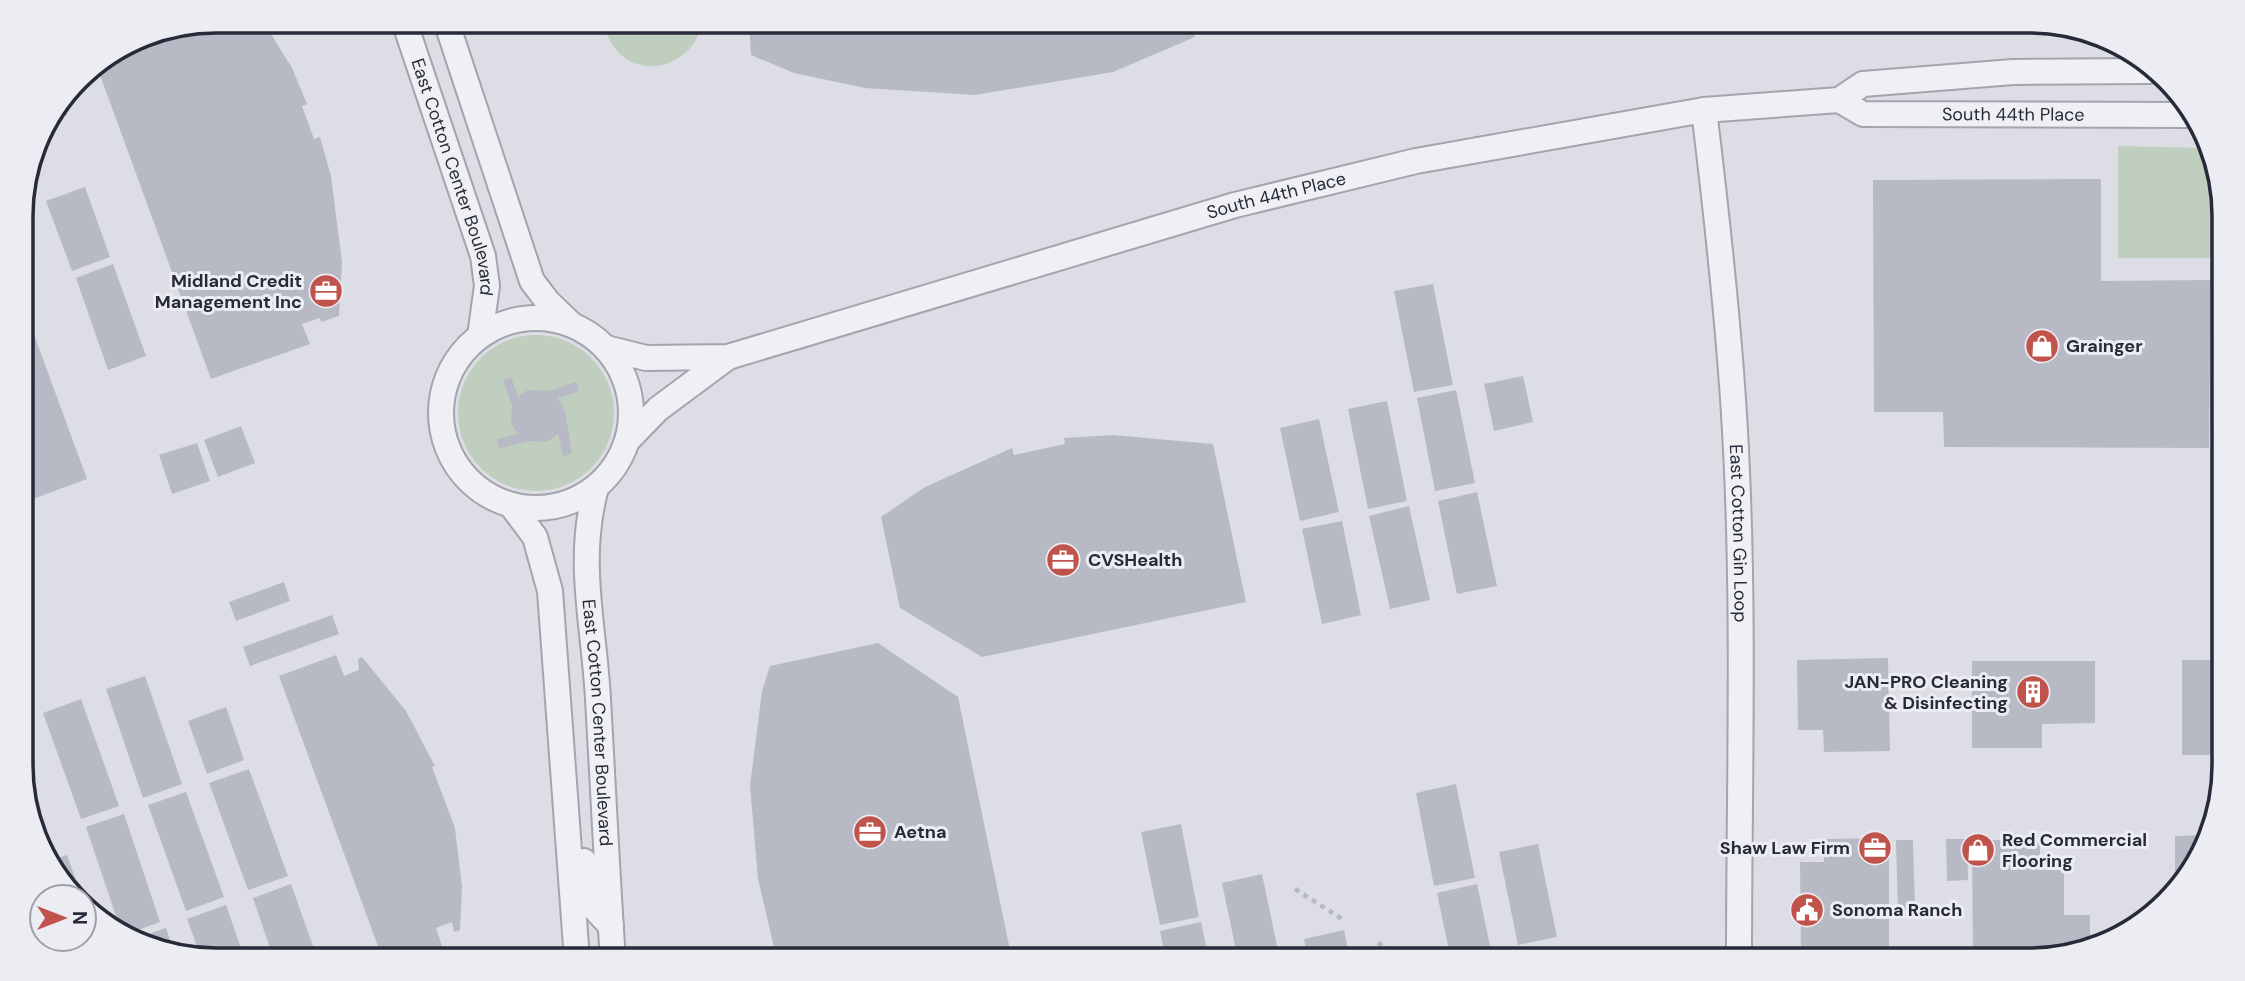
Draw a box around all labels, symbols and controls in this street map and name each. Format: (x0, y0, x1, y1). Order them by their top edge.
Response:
street label: East Cotton Center Boulevard (405, 55, 499, 297)
street label: South 44th Place (1942, 102, 2085, 127)
street label: South 44th Place (1204, 166, 1348, 225)
place label: Midland Credit Management Inc (155, 269, 302, 314)
office icon: Midland Credit Management Inc (307, 272, 345, 310)
shop icon: Grainger (2023, 327, 2061, 365)
place label: Grainger (2066, 334, 2143, 358)
street label: East Cotton Gin Loop (1724, 444, 1753, 623)
office icon: CVSHealth (1044, 541, 1082, 579)
place label: CVSHealth (1088, 548, 1182, 572)
street label: East Cotton Center Boulevard (577, 598, 618, 847)
place label: JAN-PRO Cleaning & Disinfecting (1844, 670, 2008, 715)
building icon: JAN-PRO Cleaning & Disinfecting (2014, 673, 2052, 711)
office icon: Aetna (851, 813, 889, 851)
place label: Aetna (894, 820, 947, 844)
place label: Red Commercial Flooring (2002, 828, 2147, 873)
office icon: Shaw Law Firm (1856, 829, 1894, 867)
shop icon: Red Commercial Flooring (1959, 831, 1997, 869)
place label: Shaw Law Firm (1720, 836, 1850, 860)
north arrow (28, 883, 98, 953)
public building icon: Sonoma Ranch (1788, 891, 1826, 929)
place label: Sonoma Ranch (1832, 898, 1962, 922)
text: N (67, 911, 92, 925)

